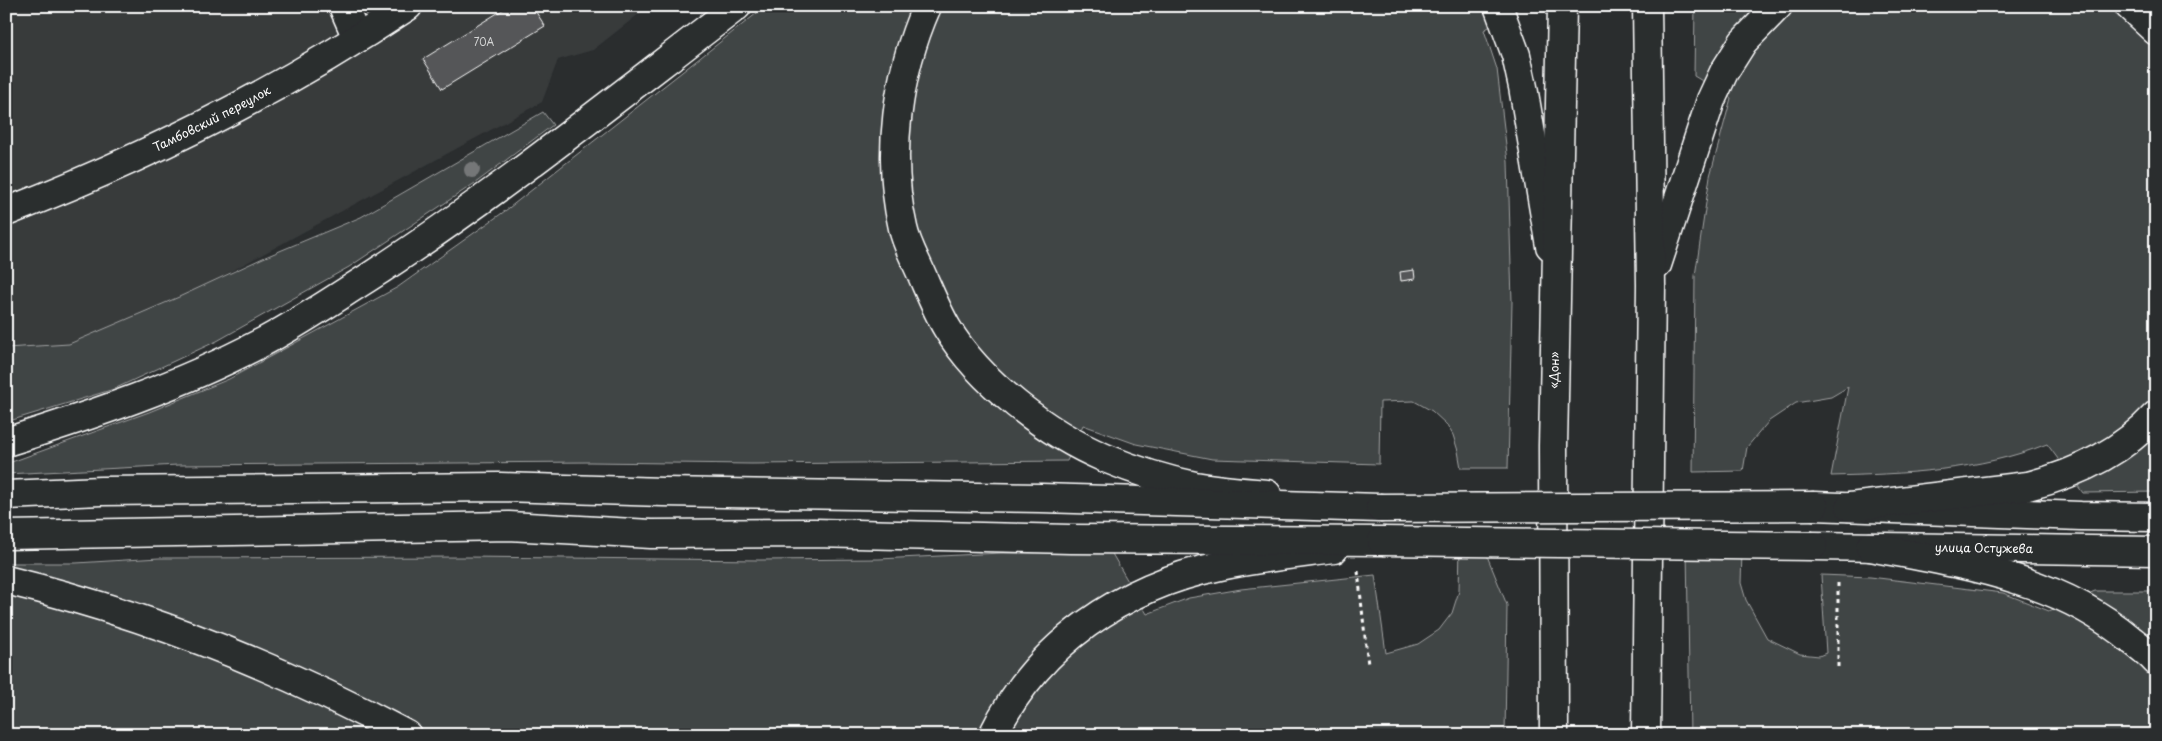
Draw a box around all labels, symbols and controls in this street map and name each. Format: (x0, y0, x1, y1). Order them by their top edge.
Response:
house number: 70А (474, 34, 495, 49)
street label: Тамбовский переулок (150, 80, 274, 156)
street label: «Дон» (1544, 351, 1563, 389)
street label: улица Остужева (1935, 538, 2034, 557)

